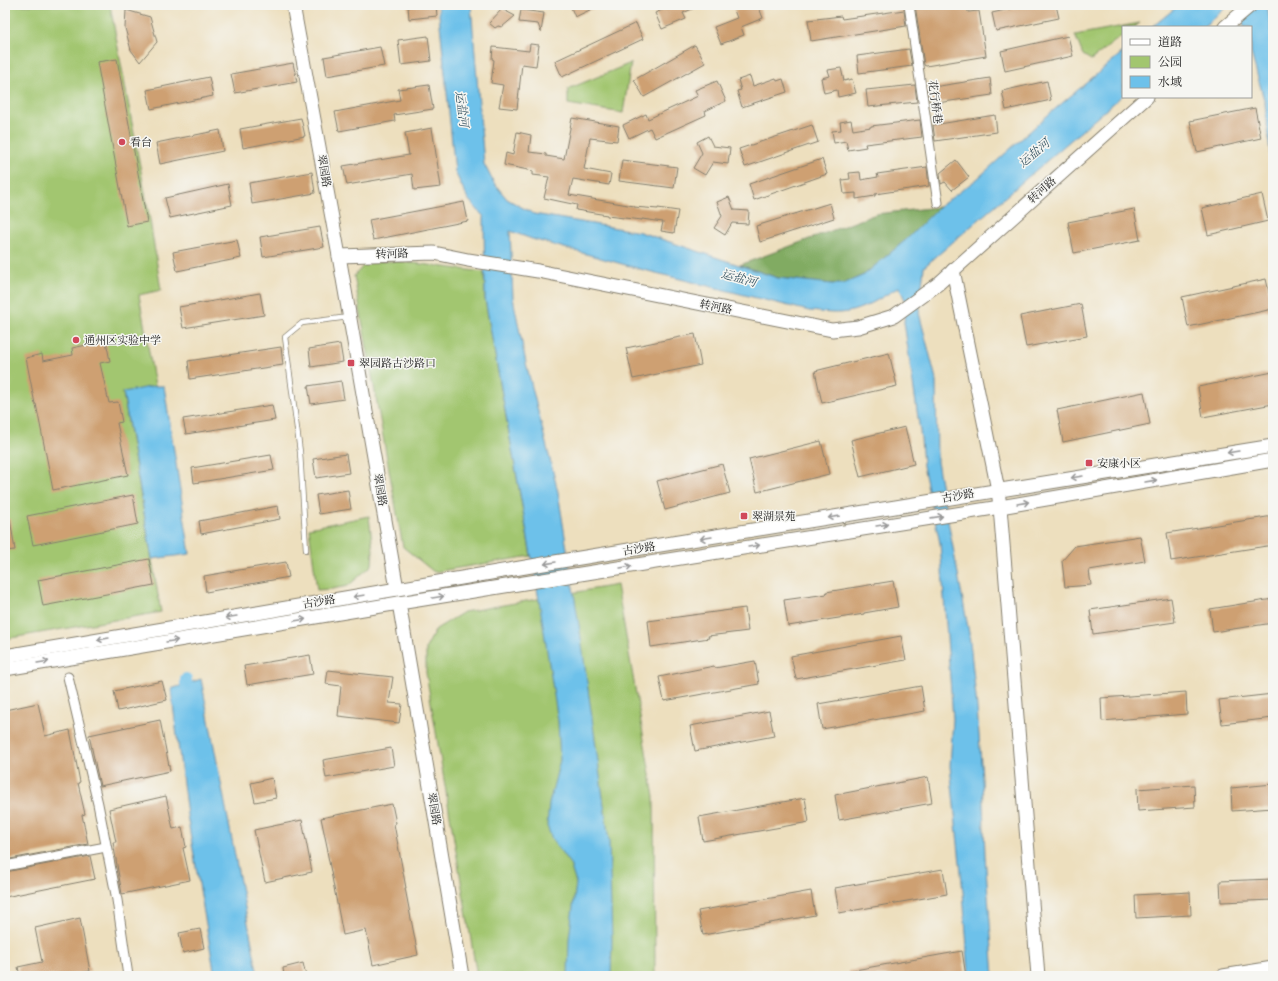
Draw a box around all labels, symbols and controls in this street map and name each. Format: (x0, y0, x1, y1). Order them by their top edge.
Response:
legend (1122, 26, 1252, 98)
text: 道路 (1158, 34, 1182, 50)
text: 公园 (1158, 54, 1182, 70)
text: 水域 (1158, 74, 1182, 90)
street label: 花行桥巷 (925, 79, 945, 125)
water label: 运盐河 (452, 90, 472, 130)
water label: 运盐河 (1015, 134, 1054, 171)
place label: 看台 (130, 135, 152, 150)
marker: 看台 (117, 137, 127, 147)
street label: 翠园路 (314, 153, 334, 189)
street label: 转河路 (1025, 173, 1059, 207)
street label: 转河路 (375, 246, 409, 262)
water label: 运盐河 (720, 266, 760, 291)
street label: 转河路 (698, 296, 734, 318)
place label: 通州区实验中学 (84, 333, 161, 348)
marker: 通州区实验中学 (71, 335, 81, 345)
place label: 翠园路古沙路口 (359, 356, 436, 371)
marker: 翠园路古沙路口 (346, 358, 356, 368)
one-way arrow (1227, 448, 1240, 456)
place label: 安康小区 (1097, 456, 1141, 471)
marker: 安康小区 (1084, 458, 1094, 468)
street label: 翠园路 (370, 472, 390, 508)
one-way arrow (1071, 473, 1084, 481)
one-way arrow (1144, 477, 1157, 485)
street label: 古沙路 (940, 486, 976, 506)
one-way arrow (1016, 499, 1029, 507)
place label: 翠湖景苑 (752, 509, 796, 524)
marker: 翠湖景苑 (739, 511, 749, 521)
one-way arrow (930, 513, 943, 521)
one-way arrow (828, 514, 841, 522)
one-way arrow (875, 521, 888, 529)
one-way arrow (700, 534, 713, 542)
street label: 古沙路 (622, 539, 656, 559)
one-way arrow (747, 542, 760, 550)
one-way arrow (544, 559, 557, 567)
one-way arrow (619, 563, 632, 571)
street label: 古沙路 (302, 592, 336, 612)
one-way arrow (353, 592, 366, 600)
one-way arrow (431, 593, 444, 601)
one-way arrow (225, 613, 238, 621)
one-way arrow (293, 616, 306, 624)
one-way arrow (96, 635, 109, 643)
one-way arrow (165, 637, 178, 645)
one-way arrow (37, 658, 50, 666)
street label: 翠园路 (424, 791, 444, 827)

